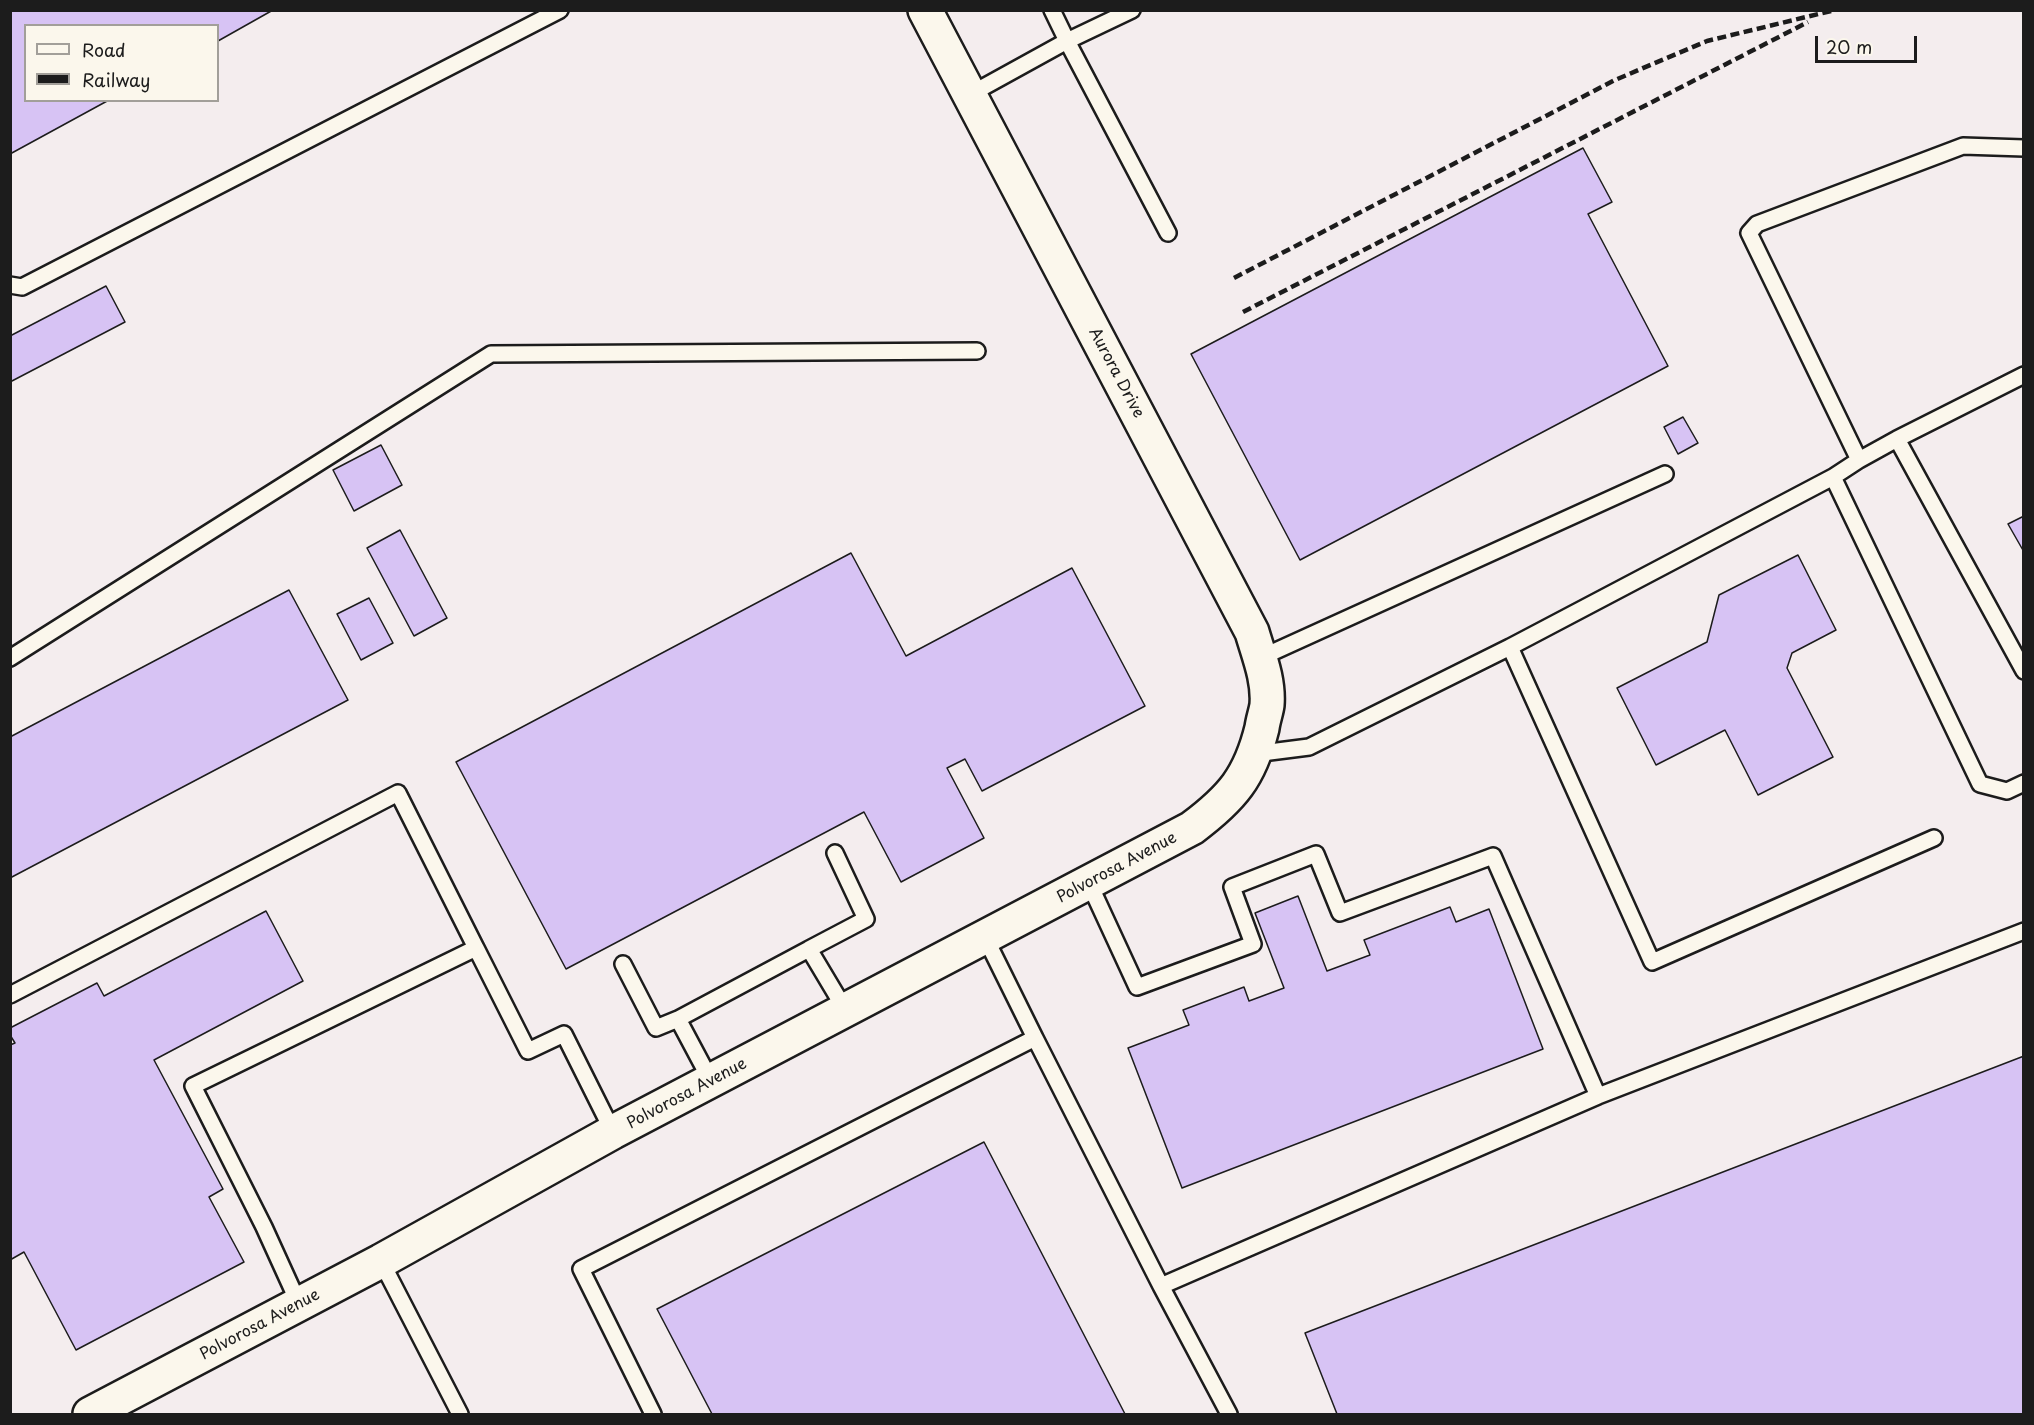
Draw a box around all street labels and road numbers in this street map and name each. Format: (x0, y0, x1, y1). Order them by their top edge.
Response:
street label: Aurora Drive (1084, 325, 1148, 421)
street label: Polvorosa Avenue (1054, 828, 1180, 908)
street label: Polvorosa Avenue (624, 1054, 750, 1134)
street label: Polvorosa Avenue (197, 1285, 323, 1365)

